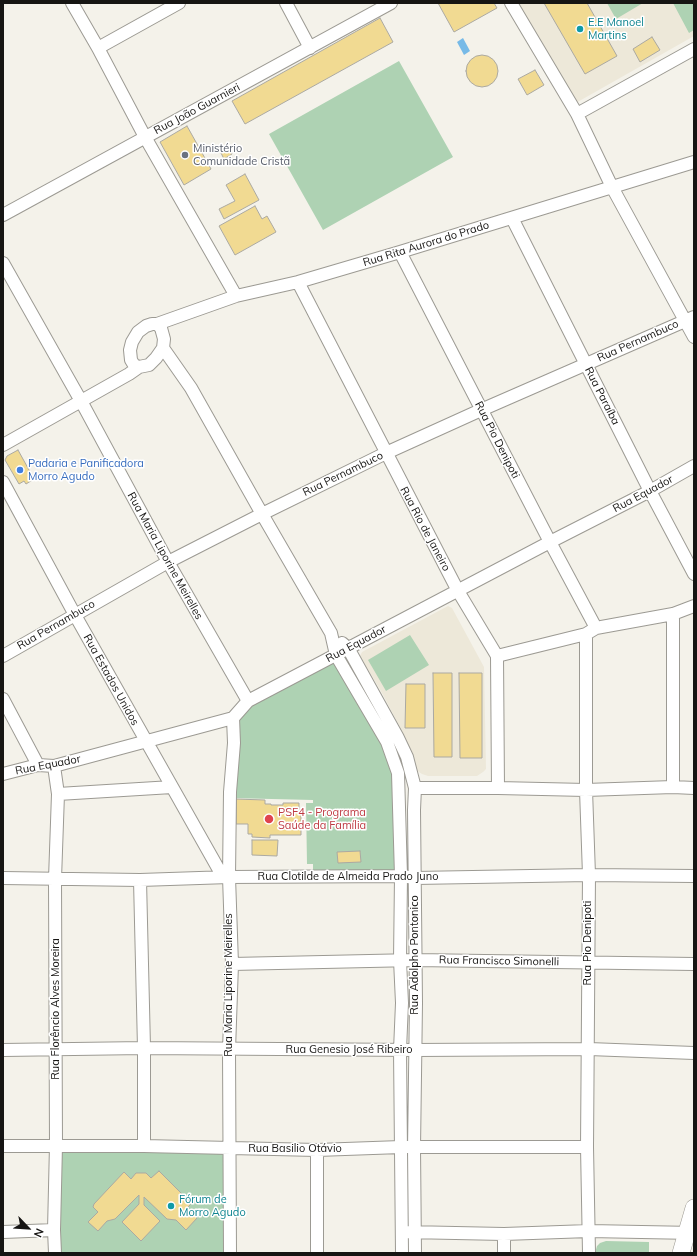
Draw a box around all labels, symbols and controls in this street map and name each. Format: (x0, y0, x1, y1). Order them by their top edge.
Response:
place label: E.E Manoel Martins (588, 16, 644, 42)
marker: E.E Manoel Martins (575, 24, 585, 34)
street label: Rua João Guarnieri (152, 81, 242, 137)
place label: Ministério Comunidade Cristã (193, 142, 290, 168)
marker: Ministério Comunidade Cristã (180, 150, 190, 160)
street label: Rua Rita Aurora do Prado (361, 219, 491, 269)
street label: Rua Pernambuco (595, 317, 681, 365)
street label: Rua Paraíba (582, 365, 622, 427)
street label: Rua Pio Denipoti (472, 399, 522, 481)
street label: Rua Pernambuco (301, 449, 385, 499)
place label: Padaria e Panificadora Morro Agudo (28, 457, 144, 483)
marker: Padaria e Panificadora Morro Agudo (15, 465, 25, 475)
street label: Rua Equador (611, 473, 675, 515)
street label: Rua Rio de Janeiro (397, 485, 453, 573)
street label: Rua Maria Liporine Meirelles (124, 490, 206, 622)
street label: Rua Pernambuco (15, 597, 97, 653)
street label: Rua Equador (324, 623, 388, 665)
street label: Rua Estados Unidos (80, 632, 142, 728)
street label: Rua Equador (14, 752, 82, 778)
place label: PSF4 - Programa Saúde da Família (278, 806, 366, 832)
marker: PSF4 - Programa Saúde da Família (263, 813, 275, 825)
street label: Rua Clotilde de Almeida Prado Juno (258, 870, 438, 884)
street label: Rua Adolpho Pontonico (408, 895, 422, 1015)
street label: Rua Pio Denipoti (581, 901, 595, 985)
street label: Rua Maria Liporine Meirelles (222, 913, 236, 1057)
street label: Rua Florêncio Alves Moreira (49, 938, 63, 1080)
street label: Rua Francisco Simonelli (439, 953, 559, 969)
street label: Rua Genesio José Ribeiro (286, 1043, 412, 1057)
street label: Rua Basilio Otávio (248, 1142, 342, 1156)
place label: Fórum de Morro Agudo (179, 1193, 246, 1219)
marker: Fórum de Morro Agudo (166, 1201, 176, 1211)
north arrow (8, 1208, 48, 1248)
text: N (31, 1226, 47, 1240)

